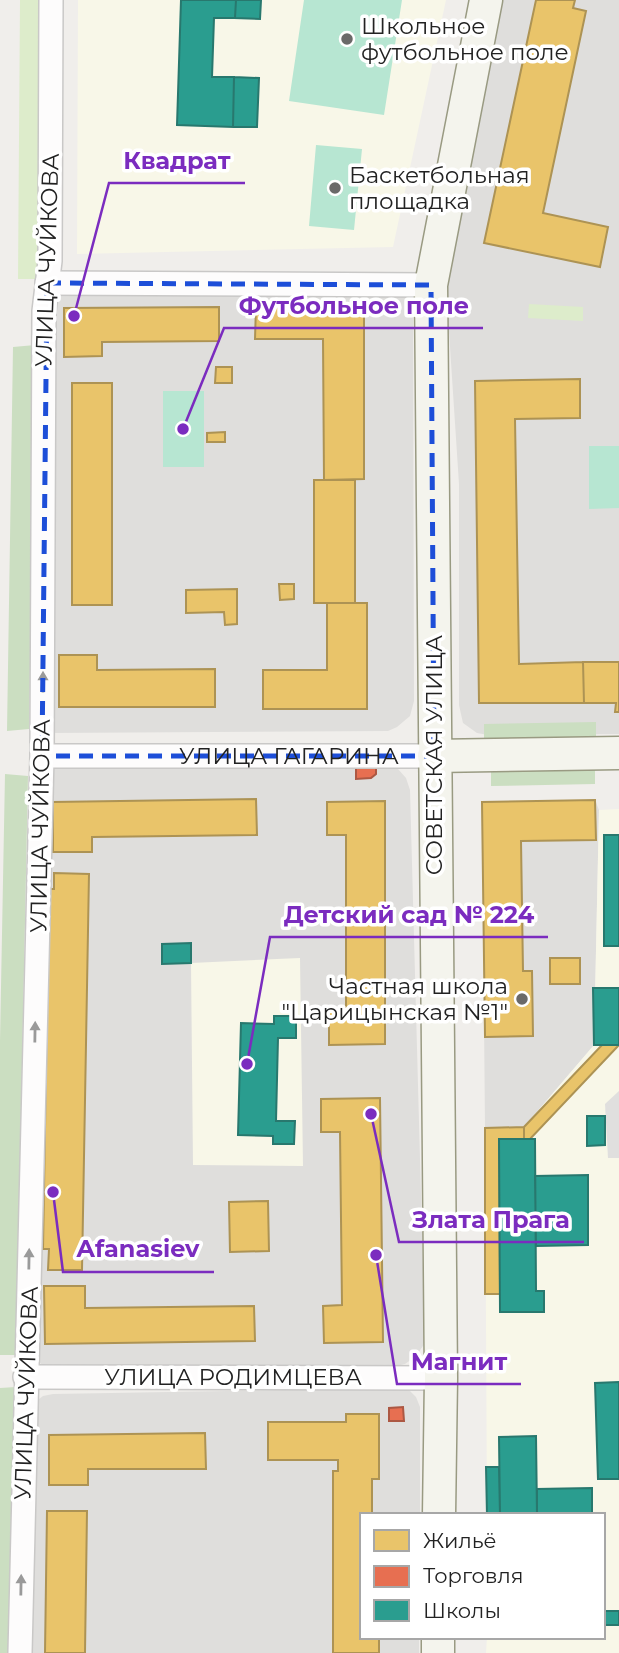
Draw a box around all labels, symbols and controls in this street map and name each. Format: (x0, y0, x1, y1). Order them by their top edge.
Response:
place label: Школьное футбольное поле (361, 12, 569, 66)
marker: Школьное футбольное поле (339, 31, 355, 47)
callout: Квадрат (109, 138, 245, 183)
text: Квадрат (123, 146, 231, 175)
street label: УЛИЦА ЧУЙКОВА (29, 153, 65, 367)
place label: Баскетбольная площадка (349, 161, 530, 215)
marker: Баскетбольная площадка (327, 180, 343, 196)
callout: Футбольное поле (224, 283, 483, 328)
text: Футбольное поле (239, 291, 469, 320)
street label: СОВЕТСКАЯ УЛИЦА (420, 635, 448, 875)
one-way arrow (37, 671, 49, 693)
street label: УЛИЦА ЧУЙКОВА (24, 719, 56, 933)
street label: УЛИЦА ГАГАРИНА (179, 742, 399, 770)
callout: Детский сад № 224 (270, 892, 548, 937)
text: Детский сад № 224 (284, 900, 535, 929)
place label: Частная школа "Царицынская №1" (282, 972, 508, 1026)
marker: Частная школа "Царицынская №1" (514, 991, 530, 1007)
one-way arrow (29, 1021, 41, 1043)
callout: Злата Прага (399, 1197, 584, 1242)
text: Злата Прага (411, 1205, 570, 1234)
callout: Afanasiev (63, 1227, 214, 1272)
text: Afanasiev (76, 1234, 200, 1263)
one-way arrow (24, 1248, 35, 1270)
street label: УЛИЦА ЧУЙКОВА (8, 1286, 44, 1500)
callout: Магнит (397, 1339, 521, 1384)
text: Магнит (411, 1347, 507, 1376)
street label: УЛИЦА РОДИМЦЕВА (104, 1363, 362, 1391)
legend (360, 1513, 605, 1639)
text: Жильё (423, 1528, 497, 1553)
text: Торговля (423, 1563, 524, 1588)
one-way arrow (15, 1574, 27, 1596)
text: Школы (423, 1598, 501, 1623)

